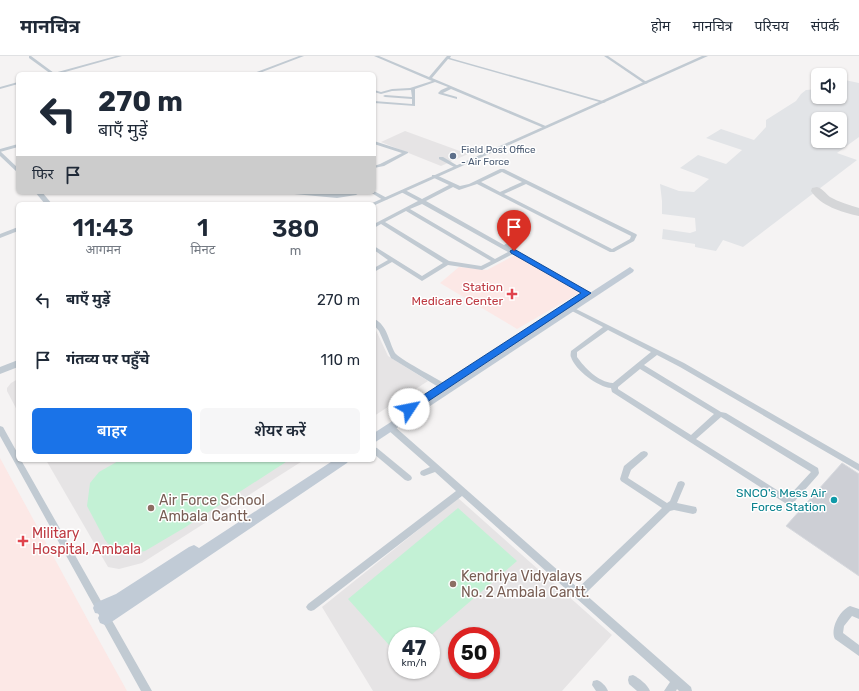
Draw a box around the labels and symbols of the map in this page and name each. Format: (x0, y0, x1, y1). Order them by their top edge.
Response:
place label: Field Post Office - Air Force (461, 144, 536, 168)
marker: Field Post Office - Air Force (448, 151, 458, 161)
pin (497, 210, 531, 251)
place label: Station Medicare Center (411, 280, 503, 308)
marker: Station Medicare Center (506, 288, 518, 300)
position arrow (388, 388, 430, 430)
place label: SNCO's Mess Air Force Station (736, 486, 826, 514)
place label: Air Force School Ambala Cantt. (159, 492, 265, 525)
marker: SNCO's Mess Air Force Station (829, 495, 839, 505)
marker: Air Force School Ambala Cantt. (146, 503, 156, 513)
place label: Military Hospital, Ambala (32, 525, 141, 558)
marker: Military Hospital, Ambala (17, 535, 29, 547)
place label: Kendriya Vidyalays No. 2 Ambala Cantt. (461, 568, 589, 601)
marker: Kendriya Vidyalays No. 2 Ambala Cantt. (448, 579, 458, 589)
speed limit sign: 50 (448, 627, 500, 679)

